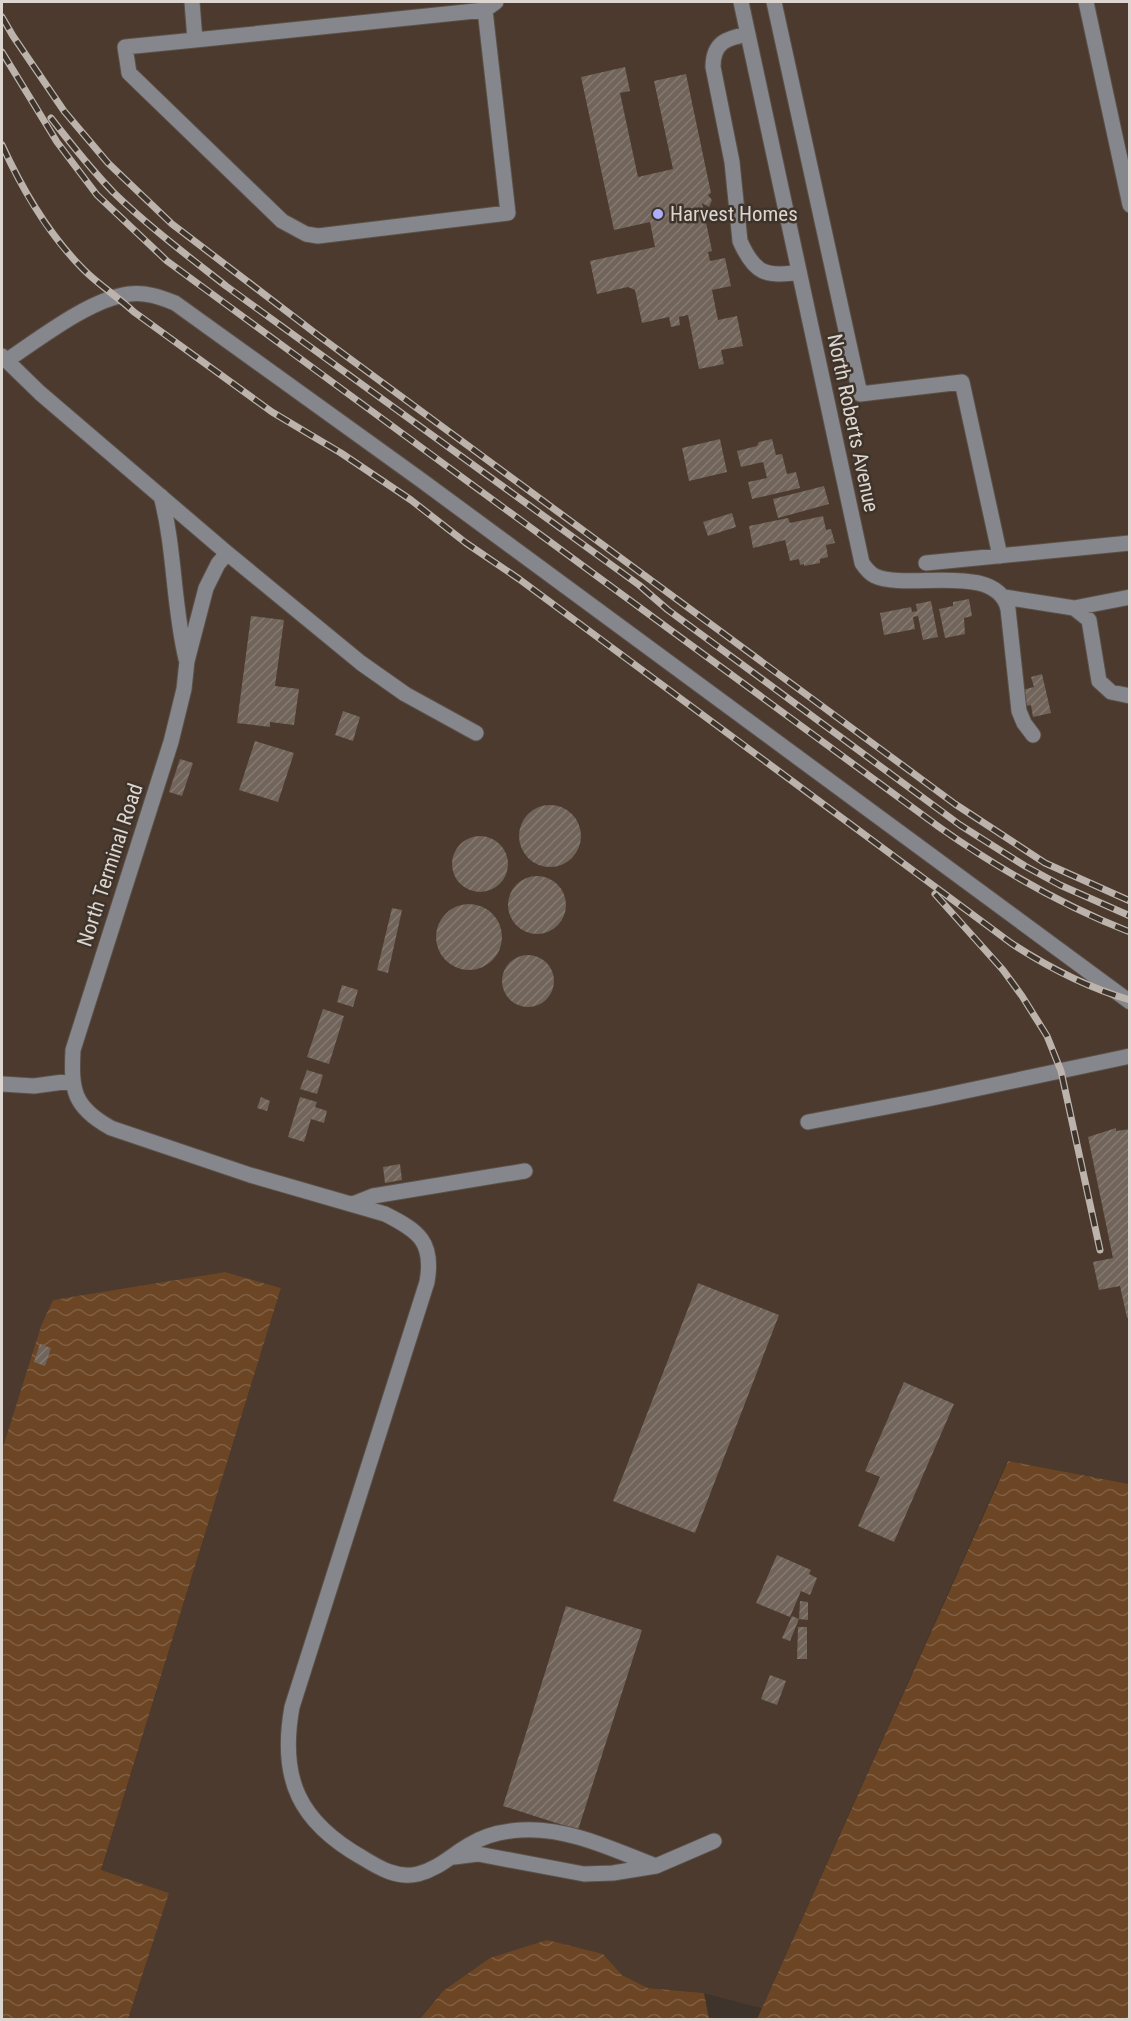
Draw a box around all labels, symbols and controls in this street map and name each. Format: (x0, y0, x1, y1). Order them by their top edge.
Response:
place label: Harvest Homes (670, 202, 798, 226)
marker: Harvest Homes (651, 207, 665, 221)
street label: North Roberts Avenue (822, 332, 884, 514)
street label: North Terminal Road (72, 780, 148, 950)

